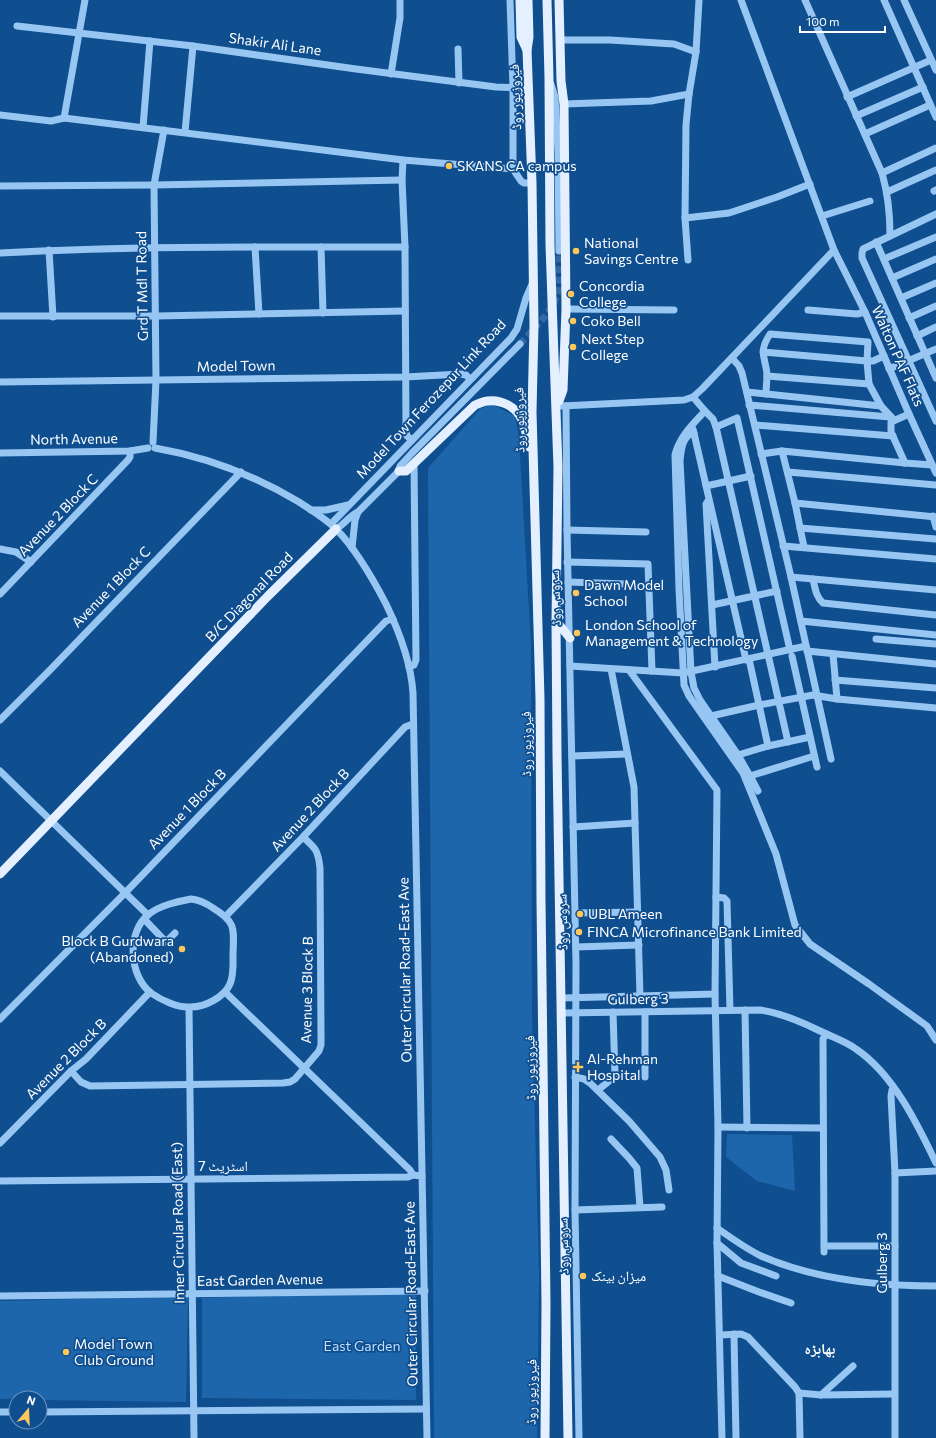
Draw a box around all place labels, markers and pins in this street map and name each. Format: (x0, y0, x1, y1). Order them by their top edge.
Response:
place label: SKANS CA campus (457, 157, 577, 174)
marker: SKANS CA campus (444, 161, 454, 171)
place label: National Savings Centre (584, 234, 678, 267)
marker: National Savings Centre (571, 246, 581, 256)
place label: Concordia College (579, 277, 645, 310)
marker: Concordia College (566, 289, 576, 299)
place label: Coko Bell (581, 312, 641, 329)
marker: Coko Bell (568, 316, 578, 326)
place label: Next Step College (581, 330, 644, 363)
marker: Next Step College (568, 342, 578, 352)
place label: Dawn Model School (584, 576, 664, 609)
marker: Dawn Model School (571, 588, 581, 598)
place label: London School of Management & Technology (585, 616, 758, 649)
marker: London School of Management & Technology (572, 628, 582, 638)
place label: UBL Ameen (588, 905, 663, 922)
marker: UBL Ameen (575, 909, 585, 919)
place label: FINCA Microfinance Bank Limited (587, 923, 802, 940)
marker: FINCA Microfinance Bank Limited (574, 927, 584, 937)
place label: Block B Gurdwara (Abandoned) (61, 932, 174, 965)
marker: Block B Gurdwara (Abandoned) (177, 944, 187, 954)
place label: Al-Rehman Hospital (587, 1050, 658, 1083)
marker: Al-Rehman Hospital (572, 1061, 584, 1073)
place label: میزان بینک (591, 1267, 646, 1285)
marker: میزان بینک (578, 1271, 588, 1281)
place label: Model Town Club Ground (74, 1335, 154, 1368)
marker: Model Town Club Ground (61, 1347, 71, 1357)

